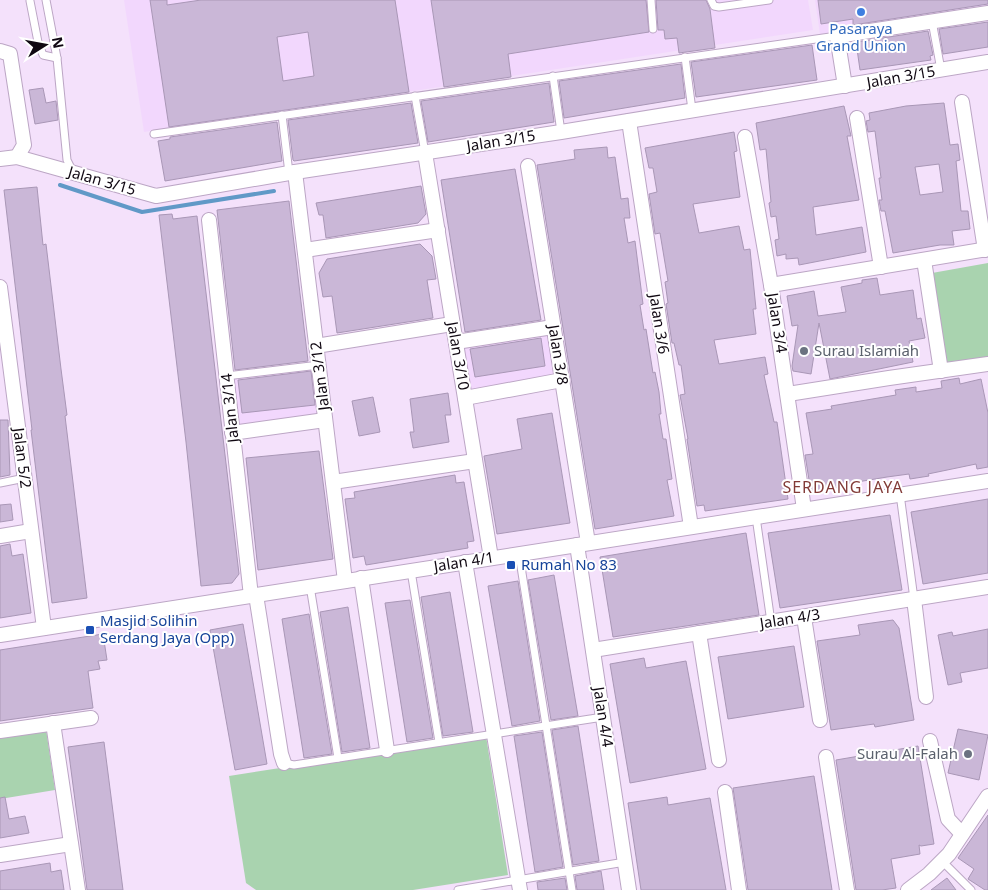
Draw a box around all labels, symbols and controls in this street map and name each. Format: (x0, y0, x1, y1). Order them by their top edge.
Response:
marker: Pasaraya Grand Union (855, 6, 867, 18)
place label: Pasaraya Grand Union (816, 18, 906, 55)
north arrow (20, 20, 70, 70)
text: N (48, 35, 69, 50)
street label: Jalan 3/15 (863, 60, 937, 92)
street label: Jalan 3/15 (463, 125, 537, 156)
street label: Jalan 3/15 (64, 160, 138, 199)
street label: Jalan 3/4 (763, 289, 793, 355)
street label: Jalan 3/6 (645, 290, 675, 355)
street label: Jalan 3/10 (443, 318, 475, 392)
street label: Jalan 3/8 (544, 321, 574, 386)
place label: Surau Islamiah (814, 340, 919, 360)
street label: Jalan 3/12 (305, 341, 333, 414)
marker: Surau Islamiah (798, 345, 810, 357)
street label: Jalan 3/14 (215, 372, 243, 446)
street label: Jalan 5/2 (9, 425, 37, 489)
district label: SERDANG JAYA (782, 476, 904, 498)
street label: Jalan 4/1 (430, 546, 495, 576)
place label: Rumah No 83 (521, 554, 617, 574)
marker: Rumah No 83 (505, 559, 517, 571)
street label: Jalan 4/3 (756, 603, 821, 633)
place label: Masjid Solihin Serdang Jaya (Opp) (100, 610, 234, 647)
marker: Masjid Solihin Serdang Jaya (Opp) (84, 624, 96, 636)
street label: Jalan 4/4 (589, 683, 619, 749)
place label: Surau Al-Falah (857, 743, 958, 763)
marker: Surau Al-Falah (962, 748, 974, 760)

